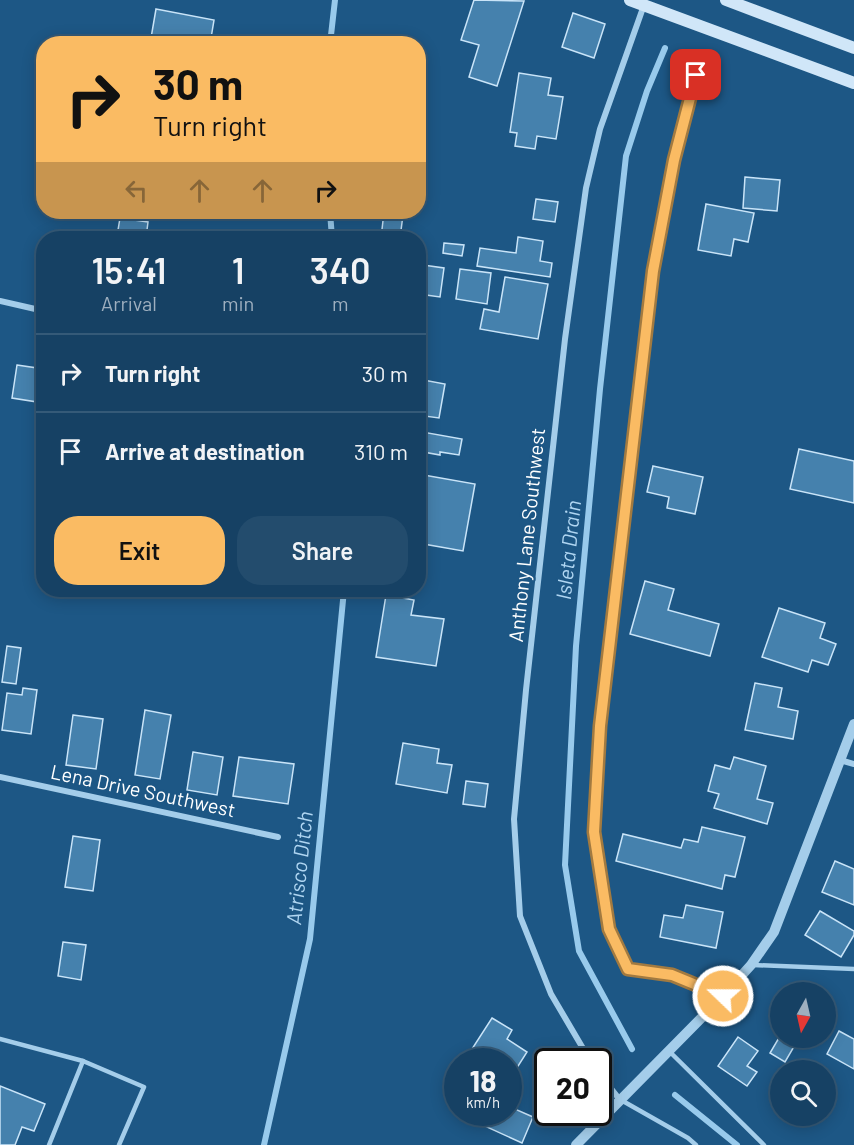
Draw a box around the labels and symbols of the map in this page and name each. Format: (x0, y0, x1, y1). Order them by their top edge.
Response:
pin (670, 49, 721, 100)
street label: Anthony Lane Southwest (503, 427, 549, 643)
water label: Isleta Drain (550, 499, 585, 601)
street label: Lena Drive Southwest (49, 759, 238, 821)
water label: Atrisco Ditch (280, 810, 317, 926)
position arrow (691, 964, 755, 1028)
north arrow (770, 982, 836, 1048)
speed limit sign: 20 (534, 1048, 612, 1126)

